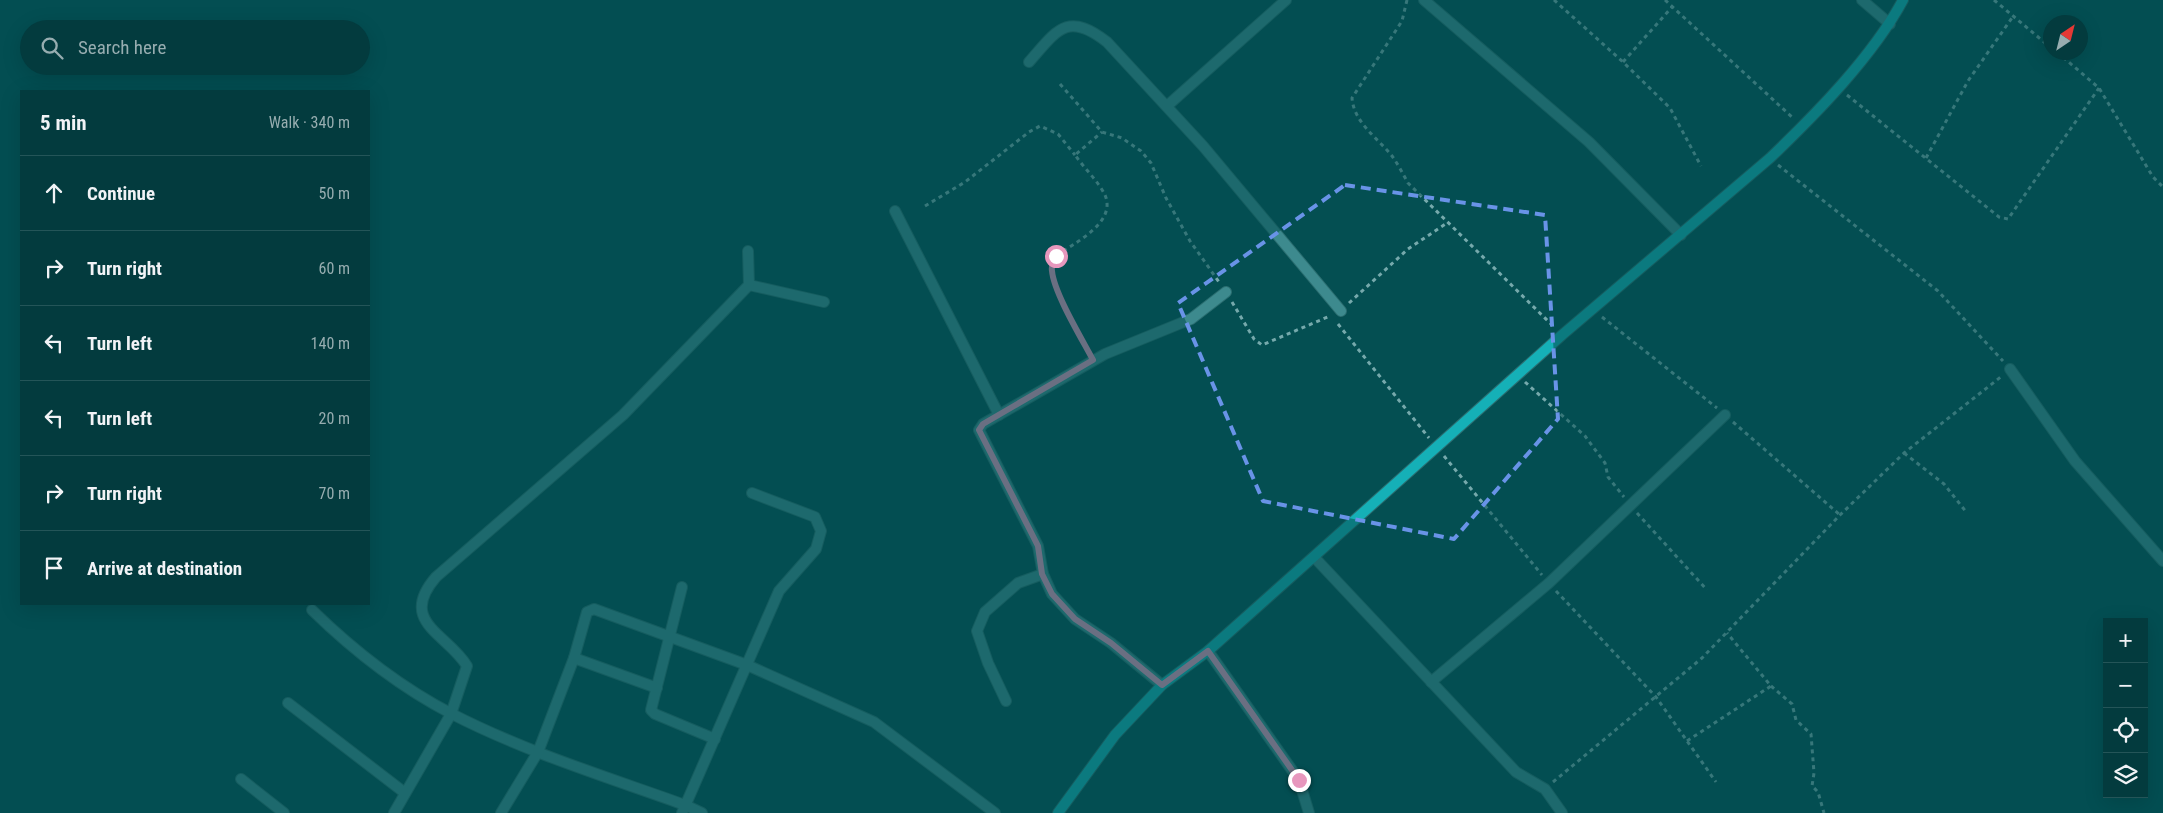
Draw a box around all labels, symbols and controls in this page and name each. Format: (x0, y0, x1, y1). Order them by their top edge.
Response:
north arrow (2043, 15, 2088, 60)
search box (20, 20, 370, 75)
icon: search (38, 34, 66, 62)
text: Search here (78, 36, 166, 59)
text: 5 min (40, 111, 87, 135)
text: Walk · 340 m (269, 113, 350, 132)
icon: ahead (40, 179, 68, 207)
text: Continue (87, 182, 155, 205)
text: 50 m (318, 184, 350, 203)
route start (1045, 245, 1068, 268)
icon: right (40, 254, 68, 282)
text: Turn right (87, 257, 162, 280)
text: 60 m (318, 259, 350, 278)
icon: left (40, 329, 68, 357)
text: Turn left (87, 332, 152, 355)
text: 140 m (311, 334, 350, 353)
icon: left (40, 404, 68, 432)
text: Turn left (87, 407, 152, 430)
text: 20 m (318, 409, 350, 428)
icon: right (40, 479, 68, 507)
text: Turn right (87, 482, 162, 505)
text: 70 m (318, 484, 350, 503)
icon: arrive (40, 554, 68, 582)
text: Arrive at destination (87, 557, 242, 580)
map controls (2103, 618, 2148, 798)
button: + (2103, 618, 2148, 663)
button: − (2103, 663, 2148, 708)
button: locate (2103, 708, 2148, 753)
button: layers (2103, 753, 2148, 798)
route end (1288, 769, 1311, 792)

